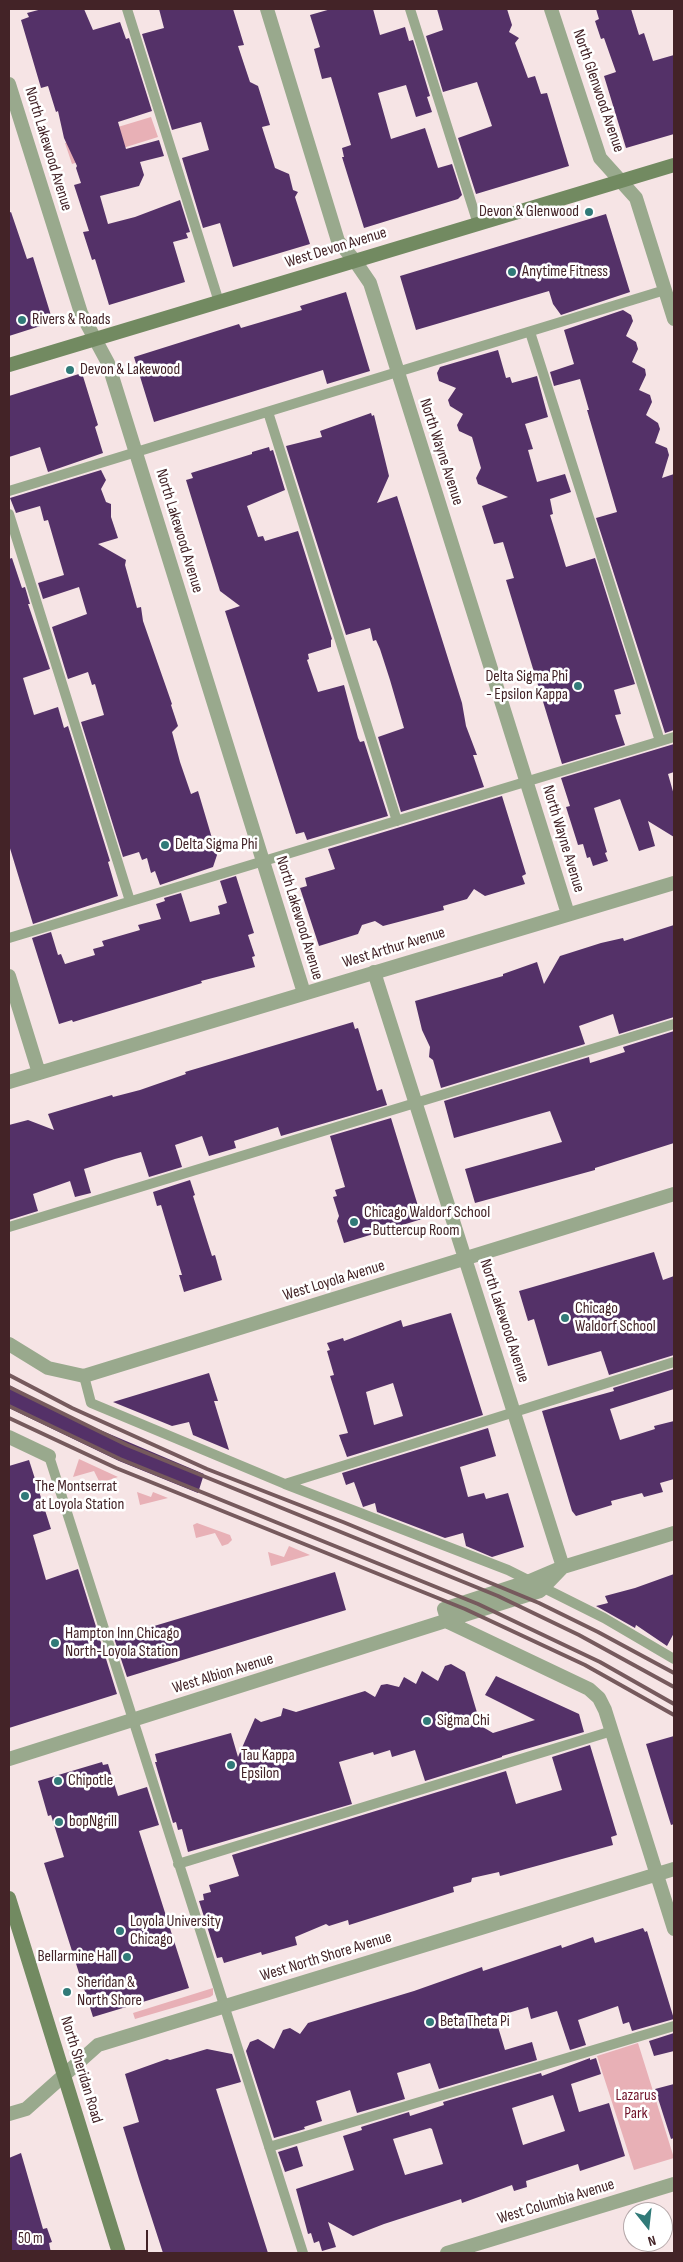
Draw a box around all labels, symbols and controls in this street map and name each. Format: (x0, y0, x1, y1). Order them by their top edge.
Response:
street label: North Glenwood Avenue (568, 27, 628, 155)
street label: North Lakewood Avenue (20, 85, 76, 213)
place label: Devon & Glenwood (479, 202, 579, 222)
marker: Devon & Glenwood (583, 206, 595, 218)
street label: West Devon Avenue (283, 223, 389, 273)
place label: Anytime Fitness (522, 262, 608, 282)
marker: Anytime Fitness (506, 266, 518, 278)
place label: Rivers & Roads (32, 310, 111, 330)
marker: Rivers & Roads (16, 314, 28, 326)
place label: Devon & Lakewood (80, 360, 180, 380)
marker: Devon & Lakewood (64, 364, 76, 376)
street label: North Wayne Avenue (415, 396, 467, 508)
street label: North Lakewood Avenue (151, 467, 207, 595)
place label: Delta Sigma Phi - Epsilon Kappa (485, 667, 568, 705)
marker: Delta Sigma Phi - Epsilon Kappa (572, 680, 584, 692)
street label: North Wayne Avenue (538, 783, 588, 895)
place label: Delta Sigma Phi (175, 835, 258, 855)
marker: Delta Sigma Phi (159, 839, 171, 851)
street label: North Lakewood Avenue (271, 854, 327, 982)
street label: West Arthur Avenue (340, 923, 448, 973)
place label: Chicago Waldorf School - Buttercup Room (364, 1203, 490, 1241)
marker: Chicago Waldorf School - Buttercup Room (348, 1216, 360, 1228)
street label: West Loyola Avenue (281, 1256, 387, 1306)
street label: North Lakewood Avenue (475, 1257, 533, 1385)
place label: Chicago Waldorf School (575, 1299, 656, 1337)
marker: Chicago Waldorf School (559, 1312, 571, 1324)
place label: The Montserrat at Loyola Station (35, 1477, 124, 1515)
marker: The Montserrat at Loyola Station (19, 1490, 31, 1502)
place label: Hampton Inn Chicago North-Loyola Station (65, 1624, 179, 1662)
marker: Hampton Inn Chicago North-Loyola Station (49, 1637, 61, 1649)
street label: West Albion Avenue (170, 1650, 276, 1698)
place label: Sigma Chi (437, 1711, 490, 1731)
marker: Sigma Chi (421, 1715, 433, 1727)
place label: Tau Kappa Epsilon (241, 1746, 295, 1784)
marker: Tau Kappa Epsilon (225, 1759, 237, 1771)
place label: Chipotle (68, 1771, 113, 1791)
marker: Chipotle (52, 1775, 64, 1787)
place label: bopNgrill (69, 1812, 117, 1832)
marker: bopNgrill (53, 1816, 65, 1828)
place label: Loyola University Chicago (130, 1912, 221, 1950)
marker: Loyola University Chicago (114, 1925, 126, 1937)
street label: West North Shore Avenue (258, 1928, 394, 1986)
place label: Bellarmine Hall (37, 1947, 117, 1967)
marker: Bellarmine Hall (121, 1951, 133, 1963)
place label: Sheridan & North Shore (77, 1973, 142, 2011)
marker: Sheridan & North Shore (61, 1986, 73, 1998)
place label: Beta Theta Pi (440, 2012, 510, 2032)
street label: North Sheridan Road (56, 2014, 106, 2126)
marker: Beta Theta Pi (424, 2016, 436, 2028)
park label: Lazarus Park (615, 2086, 657, 2124)
street label: West Columbia Avenue (495, 2175, 617, 2229)
north arrow (623, 2202, 673, 2252)
scale bar (12, 2220, 150, 2252)
text: 50 m (18, 2229, 43, 2248)
text: N (646, 2232, 658, 2250)

